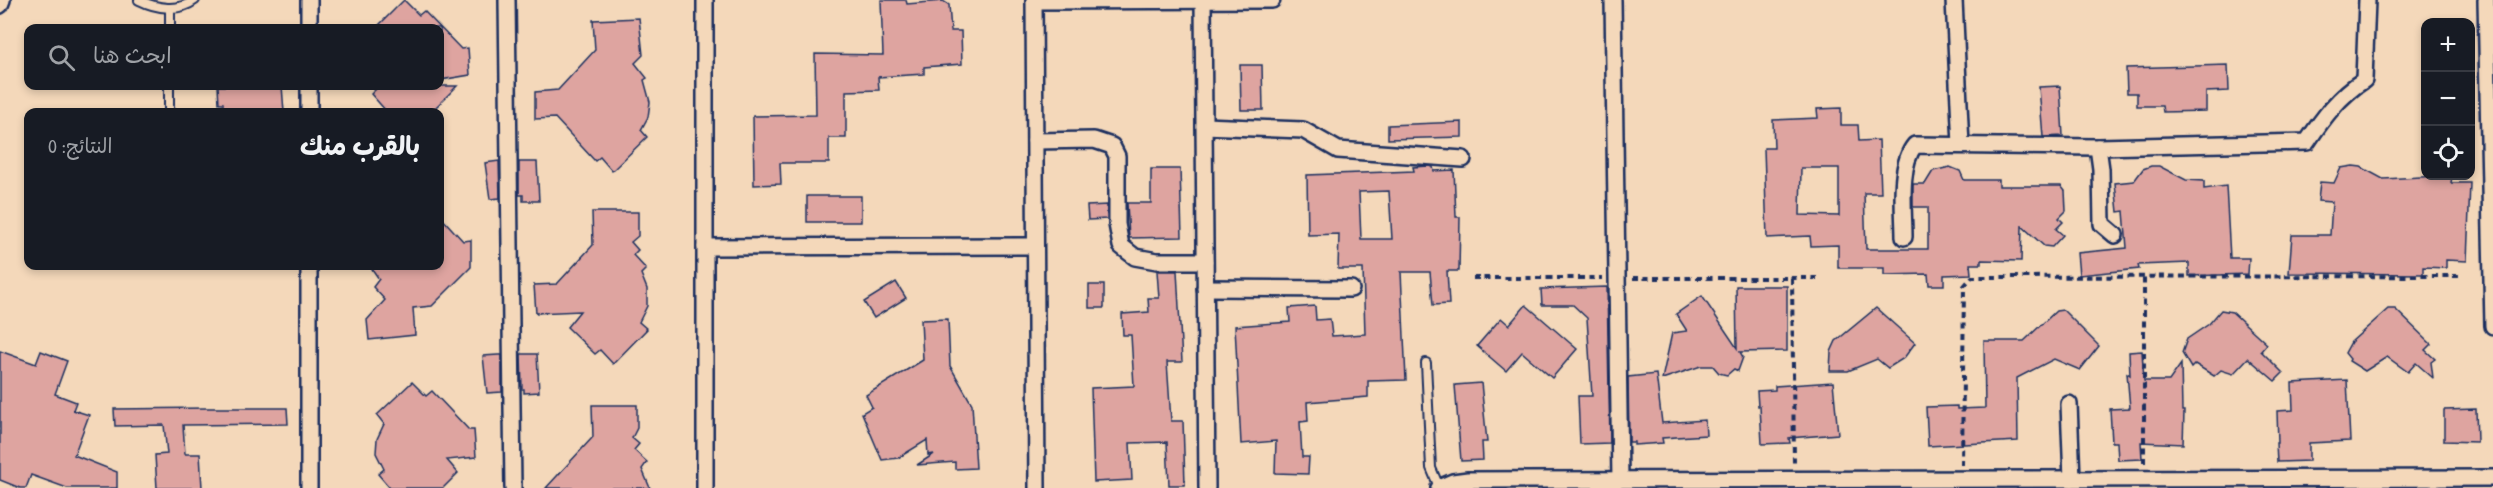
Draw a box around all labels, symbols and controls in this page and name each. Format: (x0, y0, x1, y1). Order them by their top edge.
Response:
map controls (2421, 18, 2475, 180)
button: + (2421, 18, 2475, 72)
search box (24, 24, 444, 90)
text: ابحث هنا (93, 40, 172, 70)
icon: search (45, 41, 78, 74)
button: − (2421, 72, 2475, 126)
button: locate (2421, 126, 2475, 180)
text: بالقرب منك (300, 128, 420, 163)
text: النتائج: 0 (48, 132, 112, 159)

